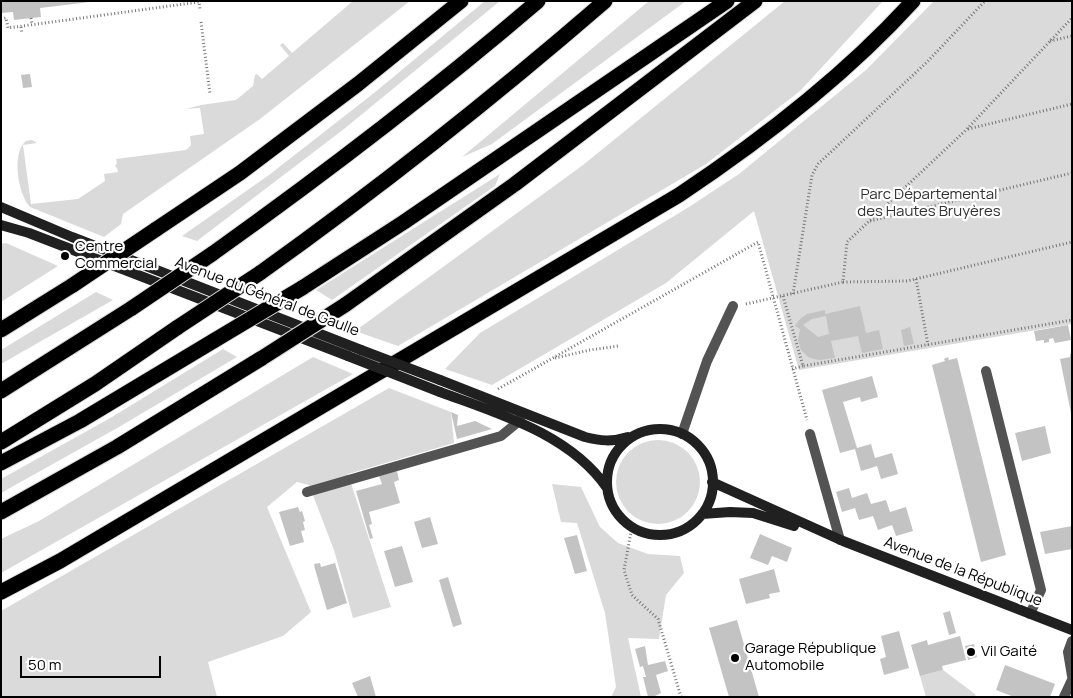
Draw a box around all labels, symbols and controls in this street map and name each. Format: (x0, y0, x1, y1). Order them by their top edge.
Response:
park label: Parc Départemental des Hautes Bruyères (857, 186, 1001, 221)
place label: Centre Commercial (75, 238, 157, 273)
marker: Centre Commercial (59, 250, 71, 262)
street label: Avenue du Général de Gaulle (172, 253, 362, 341)
street label: Avenue de la République (881, 533, 1045, 611)
place label: Garage République Automobile (745, 640, 876, 675)
place label: Vil Gaité (981, 643, 1037, 661)
scale bar (22, 646, 164, 678)
marker: Vil Gaité (965, 646, 977, 658)
marker: Garage République Automobile (729, 652, 741, 664)
text: 50 m (28, 654, 62, 675)

